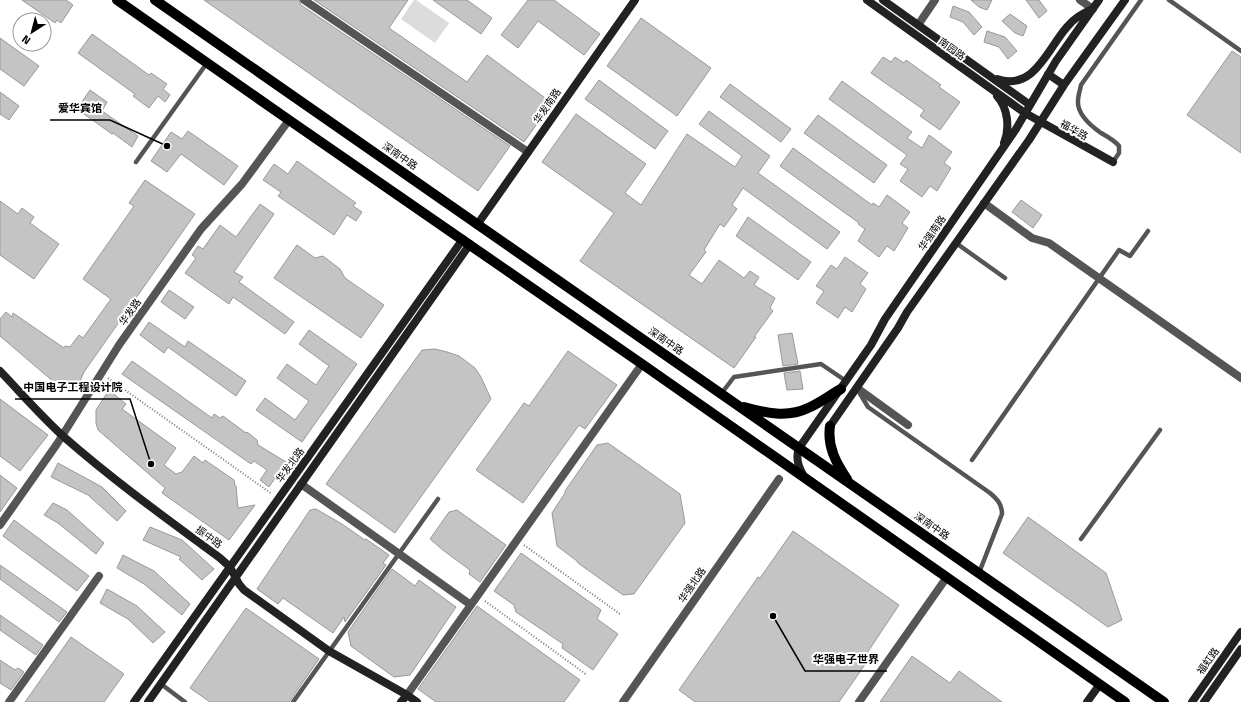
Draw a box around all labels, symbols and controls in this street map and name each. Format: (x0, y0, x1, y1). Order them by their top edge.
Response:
north arrow (12, 12, 52, 52)
text: N (18, 31, 34, 49)
street label: 南园路 (935, 34, 969, 64)
street label: 华发南路 (529, 85, 565, 127)
callout: 爱华宾馆 (50, 97, 110, 120)
text: 爱华宾馆 (58, 100, 102, 116)
street label: 福华路 (1057, 116, 1091, 144)
street label: 深南中路 (379, 138, 421, 174)
street label: 华强南路 (914, 212, 950, 254)
street label: 华发路 (115, 295, 145, 329)
street label: 深南中路 (645, 323, 687, 359)
callout: 中国电子工程设计院 (15, 376, 130, 399)
text: 中国电子工程设计院 (24, 379, 123, 395)
street label: 华发北路 (272, 444, 308, 486)
street label: 深南中路 (911, 508, 953, 544)
street label: 振中路 (192, 522, 226, 552)
street label: 华强北路 (674, 564, 710, 606)
street label: 福虹路 (1193, 644, 1223, 678)
callout: 华强电子世界 (805, 648, 887, 671)
text: 华强电子世界 (813, 651, 879, 667)

